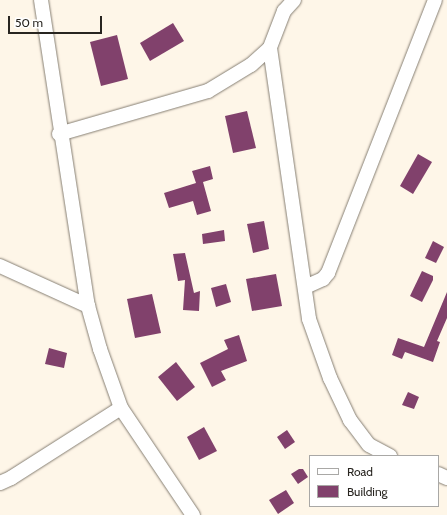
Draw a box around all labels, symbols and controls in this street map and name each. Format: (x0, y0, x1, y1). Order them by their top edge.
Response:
scale bar (10, 8, 104, 34)
text: 50 m (15, 15, 43, 30)
legend (309, 455, 439, 507)
text: Road (347, 464, 373, 479)
text: Building (347, 484, 388, 499)

